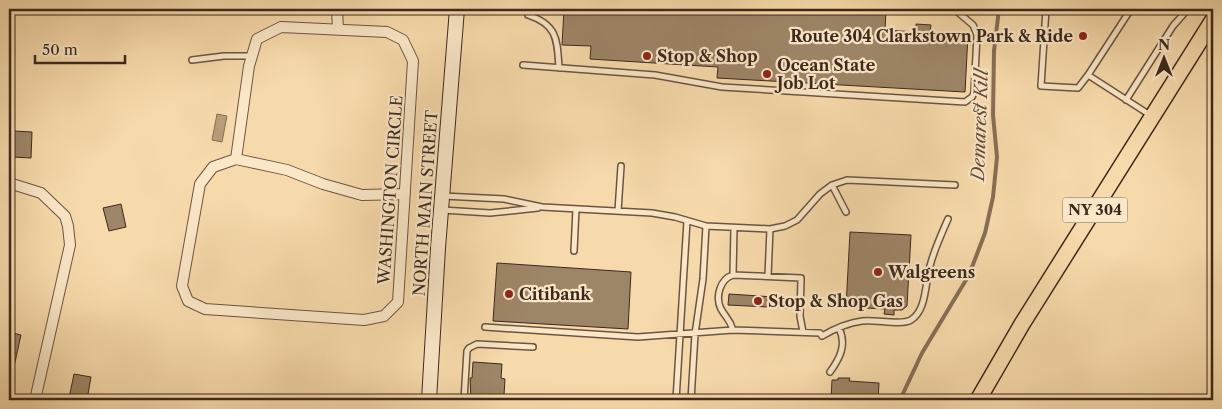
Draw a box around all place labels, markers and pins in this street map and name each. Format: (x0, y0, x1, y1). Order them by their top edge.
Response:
place label: Route 304 Clarkstown Park & Ride (790, 26, 1073, 46)
marker: Route 304 Clarkstown Park & Ride (1077, 30, 1089, 42)
place label: Stop & Shop (657, 46, 758, 66)
marker: Stop & Shop (641, 50, 653, 62)
place label: Ocean State Job Lot (774, 55, 876, 93)
marker: Ocean State Job Lot (761, 68, 773, 80)
place label: Walgreens (887, 262, 975, 282)
marker: Walgreens (872, 266, 884, 278)
place label: Citibank (519, 284, 591, 304)
marker: Citibank (503, 288, 515, 300)
place label: Stop & Shop Gas (768, 291, 903, 311)
marker: Stop & Shop Gas (752, 295, 764, 307)

